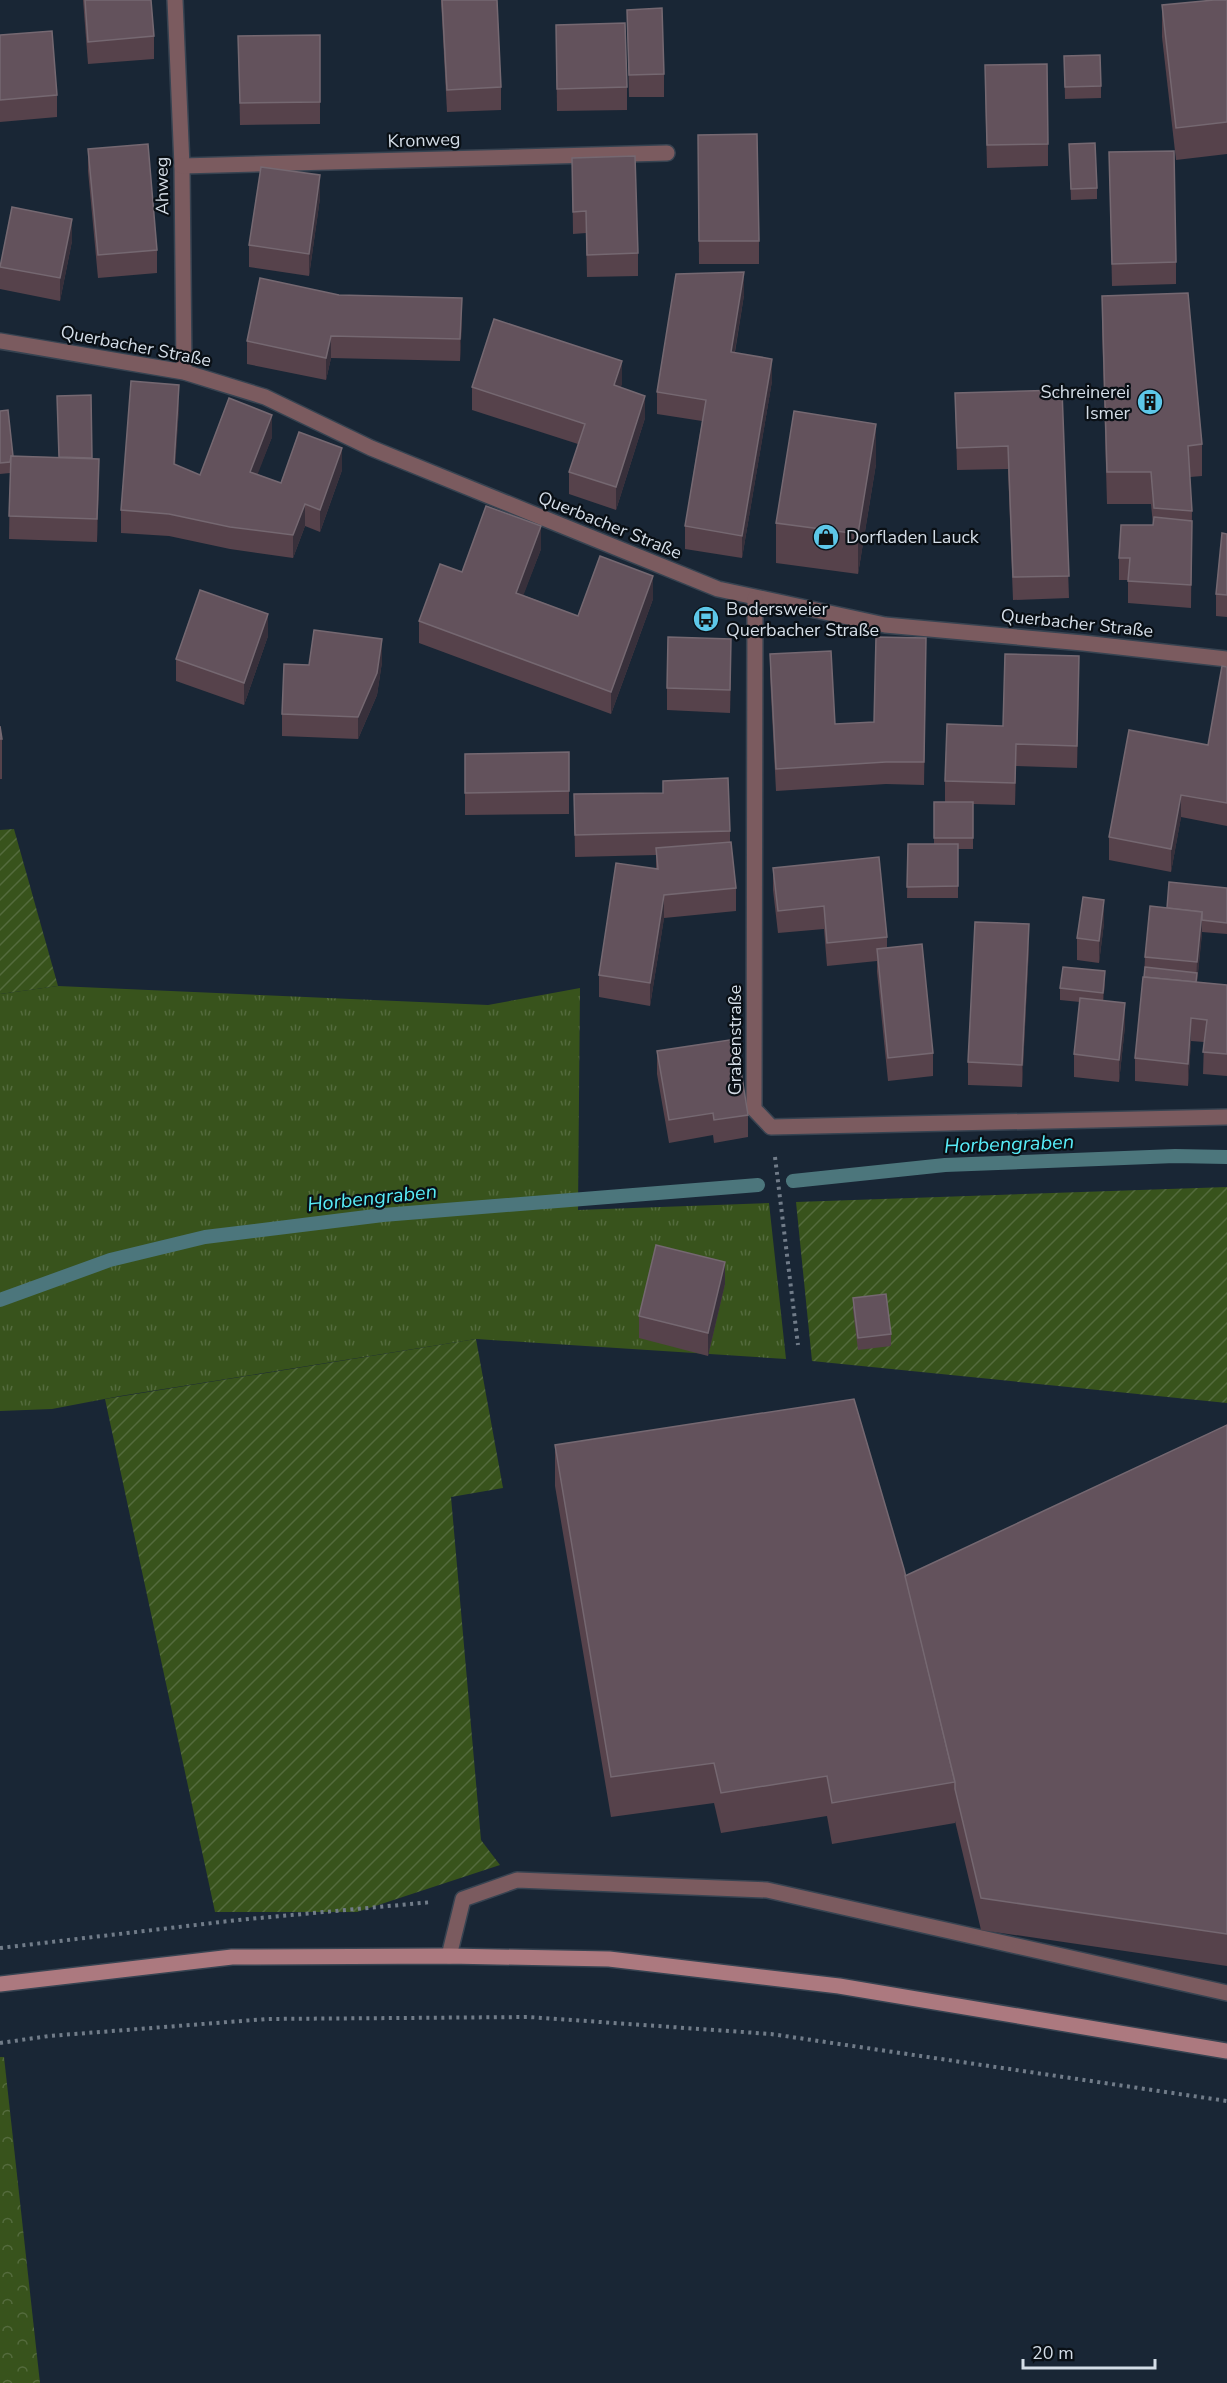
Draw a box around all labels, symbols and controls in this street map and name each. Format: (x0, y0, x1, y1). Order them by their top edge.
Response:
street label: Kronweg (387, 127, 461, 153)
street label: Ahweg (149, 157, 175, 215)
street label: Querbacher Straße (59, 320, 213, 372)
place label: Schreinerei Ismer (1040, 380, 1131, 425)
building icon: Schreinerei Ismer (1135, 387, 1165, 417)
street label: Querbacher Straße (535, 485, 685, 565)
shop icon: Dorfladen Lauck (811, 522, 841, 552)
place label: Dorfladen Lauck (846, 525, 980, 549)
place label: Bodersweier Querbacher Straße (726, 597, 879, 642)
street label: Querbacher Straße (1000, 603, 1154, 643)
bus stop icon: Bodersweier Querbacher Straße (691, 604, 721, 634)
street label: Grabenstraße (723, 985, 747, 1095)
water label: Horbengraben (943, 1128, 1075, 1160)
water label: Horbengraben (306, 1178, 438, 1218)
scale bar (1023, 2332, 1155, 2370)
text: 20 m (1032, 2341, 1074, 2365)

